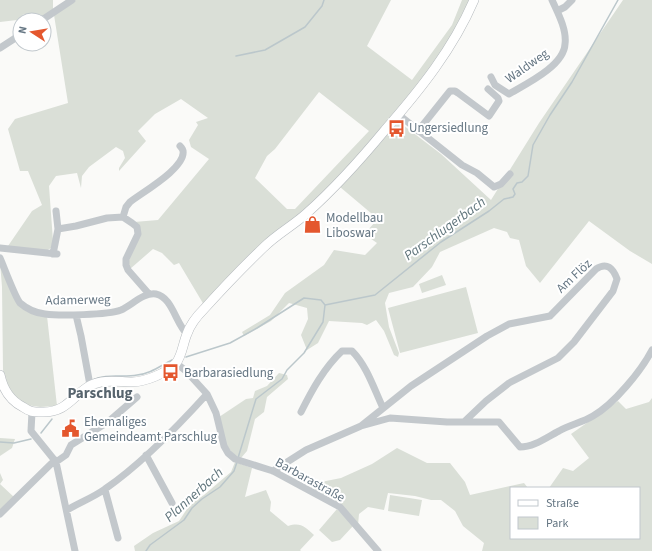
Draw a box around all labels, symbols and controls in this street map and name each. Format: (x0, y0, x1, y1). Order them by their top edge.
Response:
north arrow (12, 12, 52, 52)
text: N (15, 25, 31, 35)
street label: Waldweg (502, 44, 553, 88)
bus stop icon: Ungersiedlung (386, 118, 406, 138)
place label: Ungersiedlung (409, 119, 489, 137)
water label: Parschlugerbach (400, 192, 490, 266)
place label: Modellbau Liboswar (326, 209, 383, 242)
shop icon: Modellbau Liboswar (303, 215, 323, 235)
street label: Am Flöz (552, 255, 596, 297)
street label: Adamerweg (45, 290, 111, 310)
bus stop icon: Barbarasiedlung (161, 363, 181, 383)
place label: Barbarasiedlung (184, 364, 274, 382)
district label: Parschlug (67, 383, 133, 404)
place label: Ehemaliges Gemeindeamt Parschlug (84, 413, 217, 446)
public building icon: Ehemaliges Gemeindeamt Parschlug (61, 419, 81, 439)
street label: Barbarastraße (272, 453, 348, 507)
water label: Plannerbach (160, 463, 228, 527)
legend (510, 487, 640, 539)
text: Straße (546, 495, 579, 512)
text: Park (546, 515, 568, 532)

